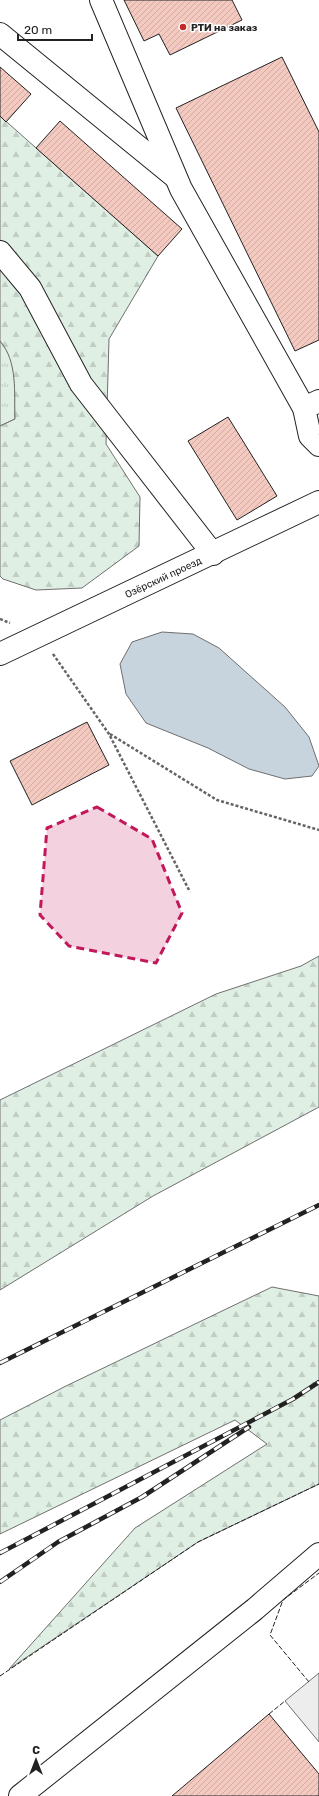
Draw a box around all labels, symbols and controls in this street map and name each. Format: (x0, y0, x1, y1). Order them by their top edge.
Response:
scale bar (18, 16, 92, 42)
marker: РТИ на заказ (178, 22, 188, 32)
place label: РТИ на заказ (191, 22, 258, 34)
text: 20 m (24, 23, 52, 37)
street label: Озёрский проезд (123, 555, 204, 601)
north arrow (16, 1740, 56, 1780)
text: С (32, 1744, 40, 1757)

